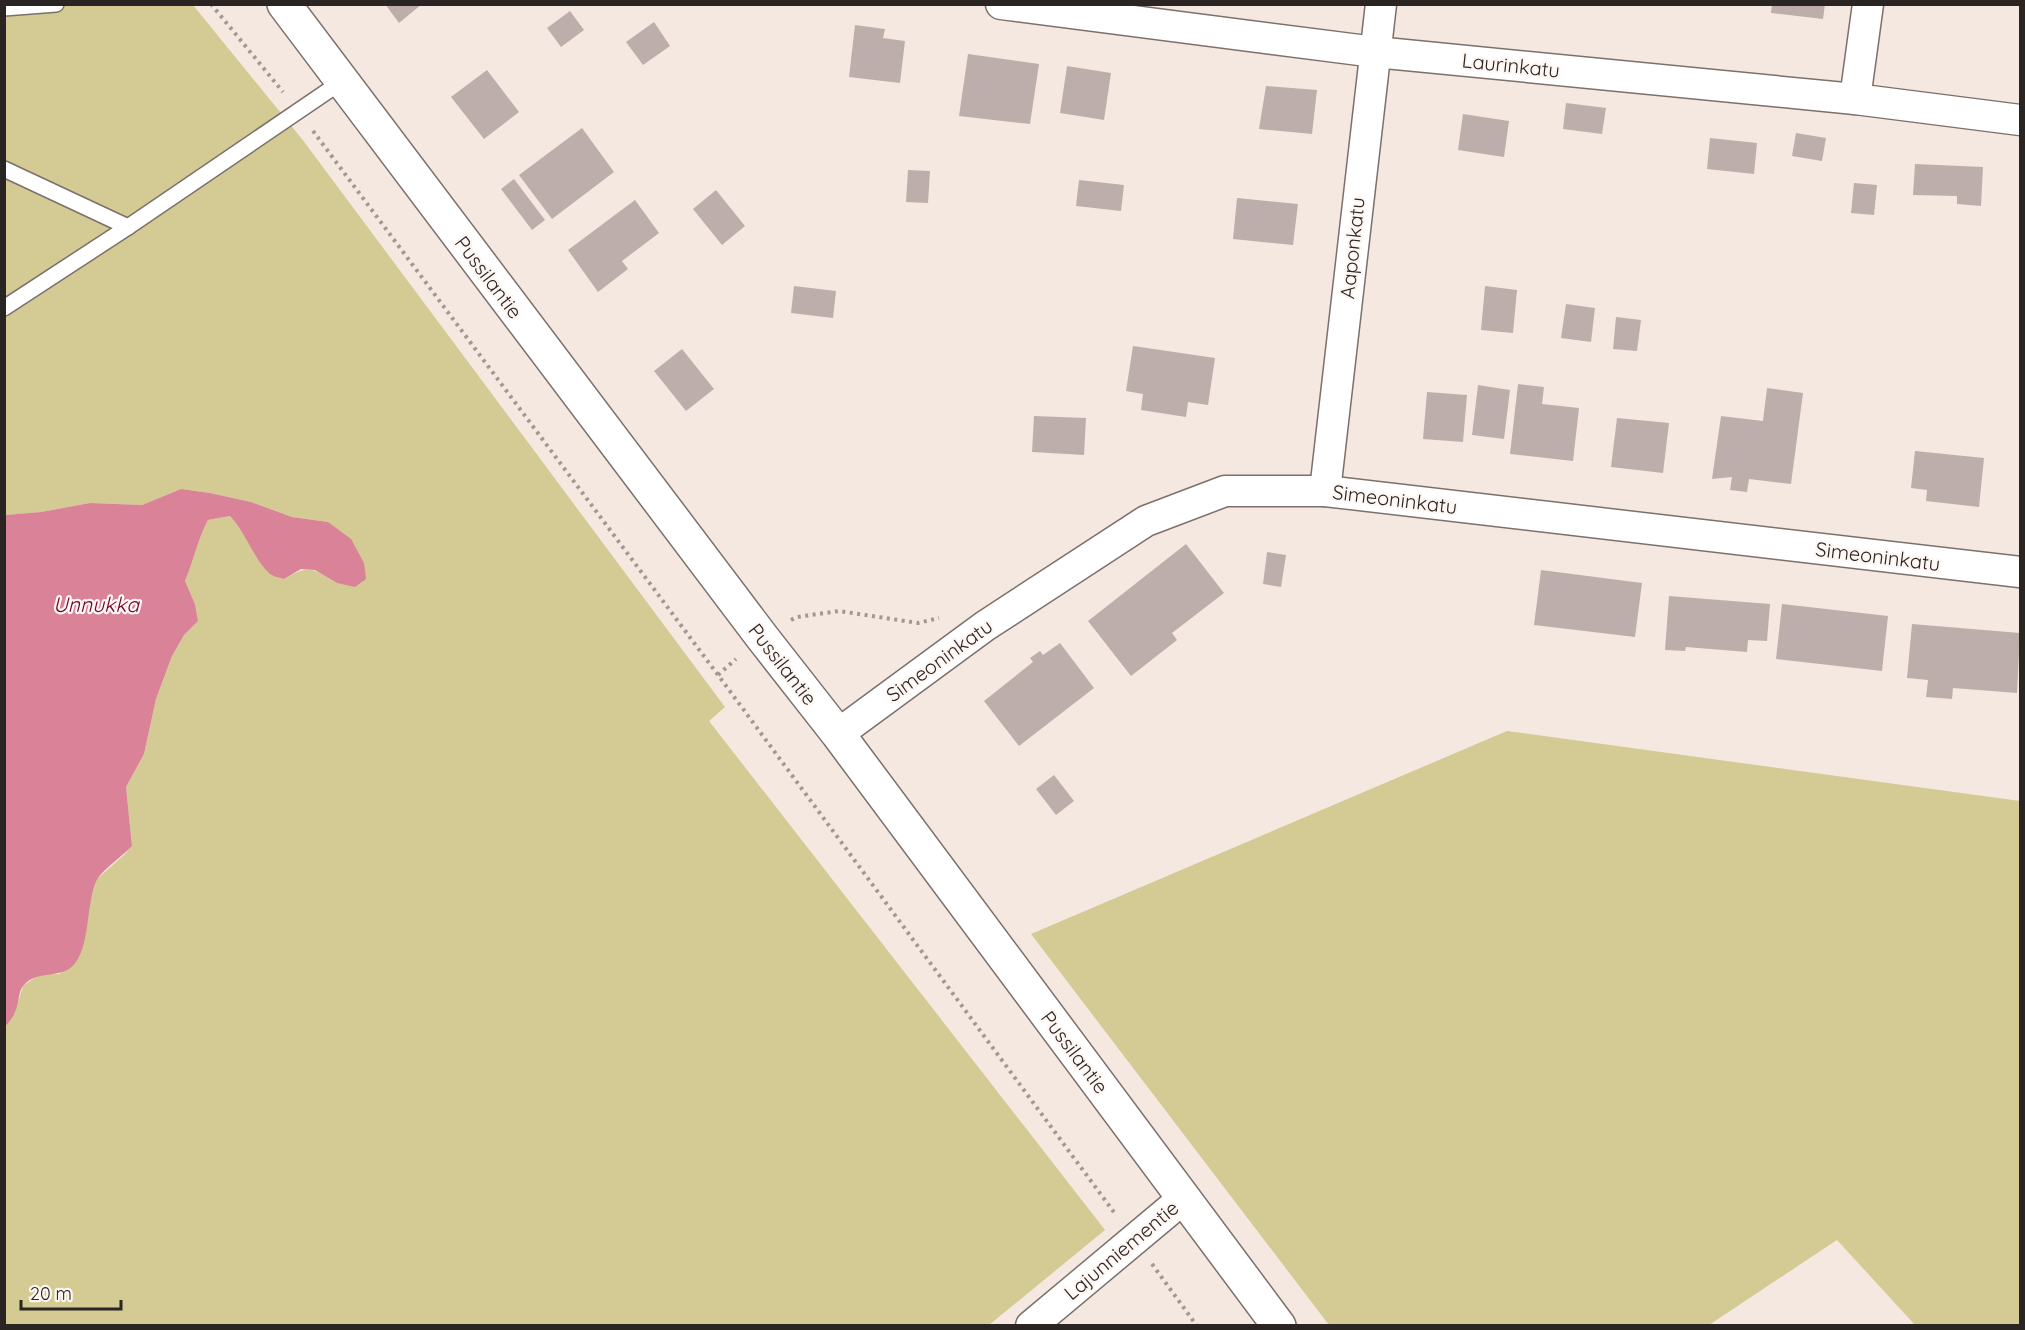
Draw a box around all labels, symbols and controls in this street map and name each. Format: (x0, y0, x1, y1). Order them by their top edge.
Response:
street label: Laurinkatu (1461, 47, 1561, 83)
street label: Aaponkatu (1334, 196, 1370, 300)
street label: Pussilantie (450, 231, 528, 323)
street label: Simeoninkatu (1331, 479, 1459, 519)
street label: Simeoninkatu (1814, 536, 1942, 576)
water label: Unnukka (53, 591, 140, 617)
street label: Simeoninkatu (881, 613, 997, 707)
street label: Pussilantie (743, 618, 823, 710)
street label: Pussilantie (1036, 1006, 1114, 1098)
street label: Lajunniementie (1059, 1195, 1183, 1305)
scale bar (21, 1273, 122, 1311)
text: 20 m (30, 1282, 72, 1305)

